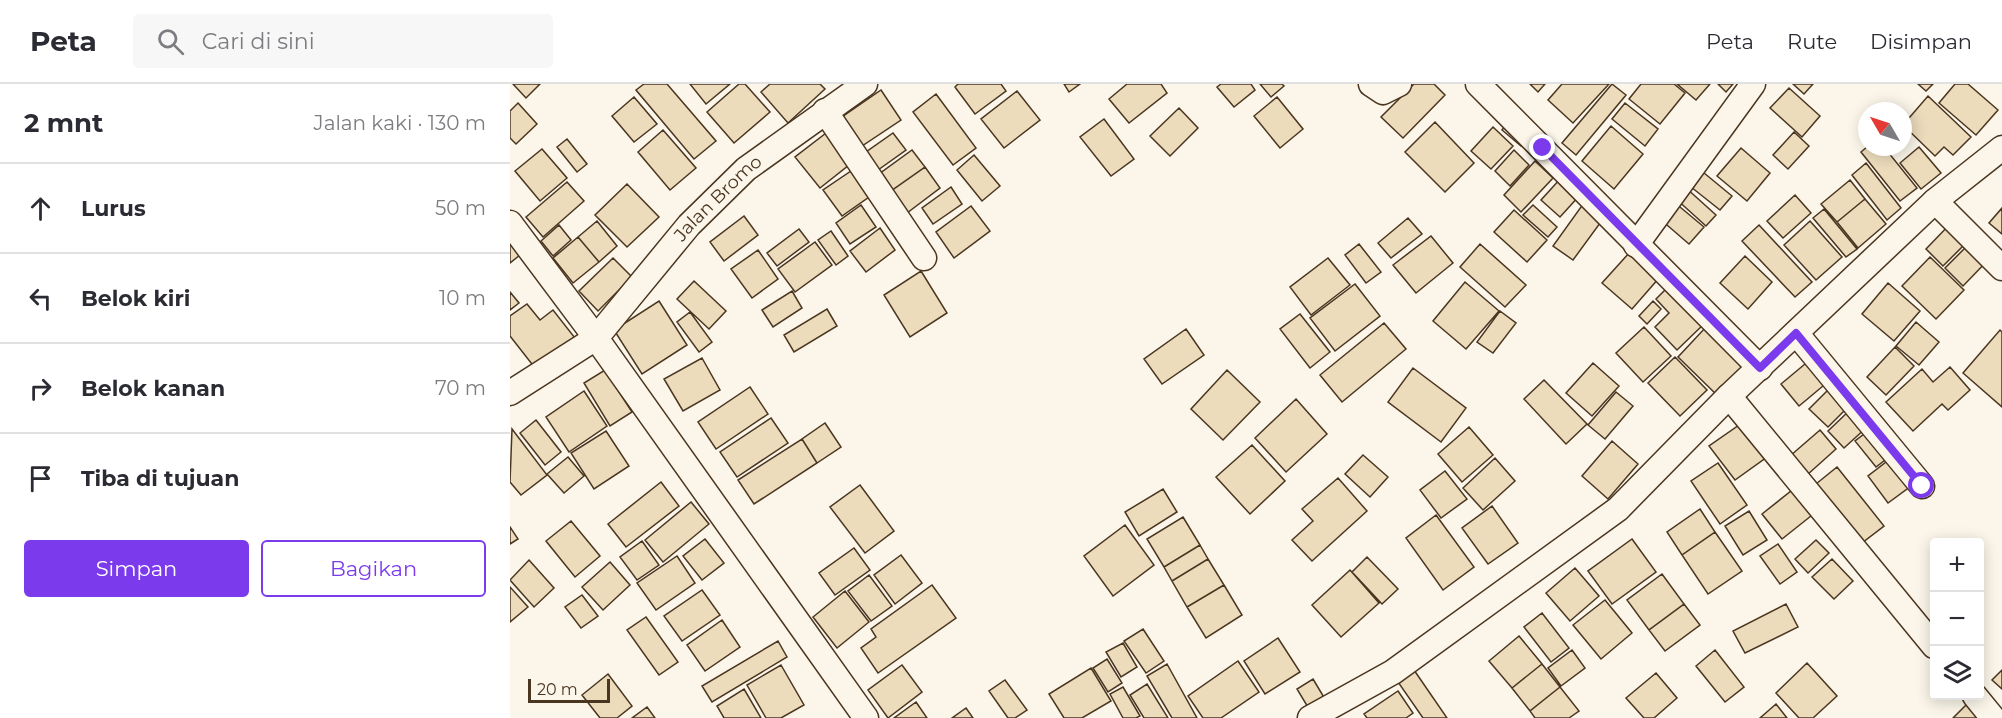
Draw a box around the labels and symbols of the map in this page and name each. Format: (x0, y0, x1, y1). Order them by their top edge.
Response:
north arrow (1858, 102, 1912, 156)
route end (1529, 134, 1555, 160)
street label: Jalan Bromo (669, 150, 766, 246)
route start (1908, 472, 1934, 498)
scale bar (528, 676, 610, 704)

